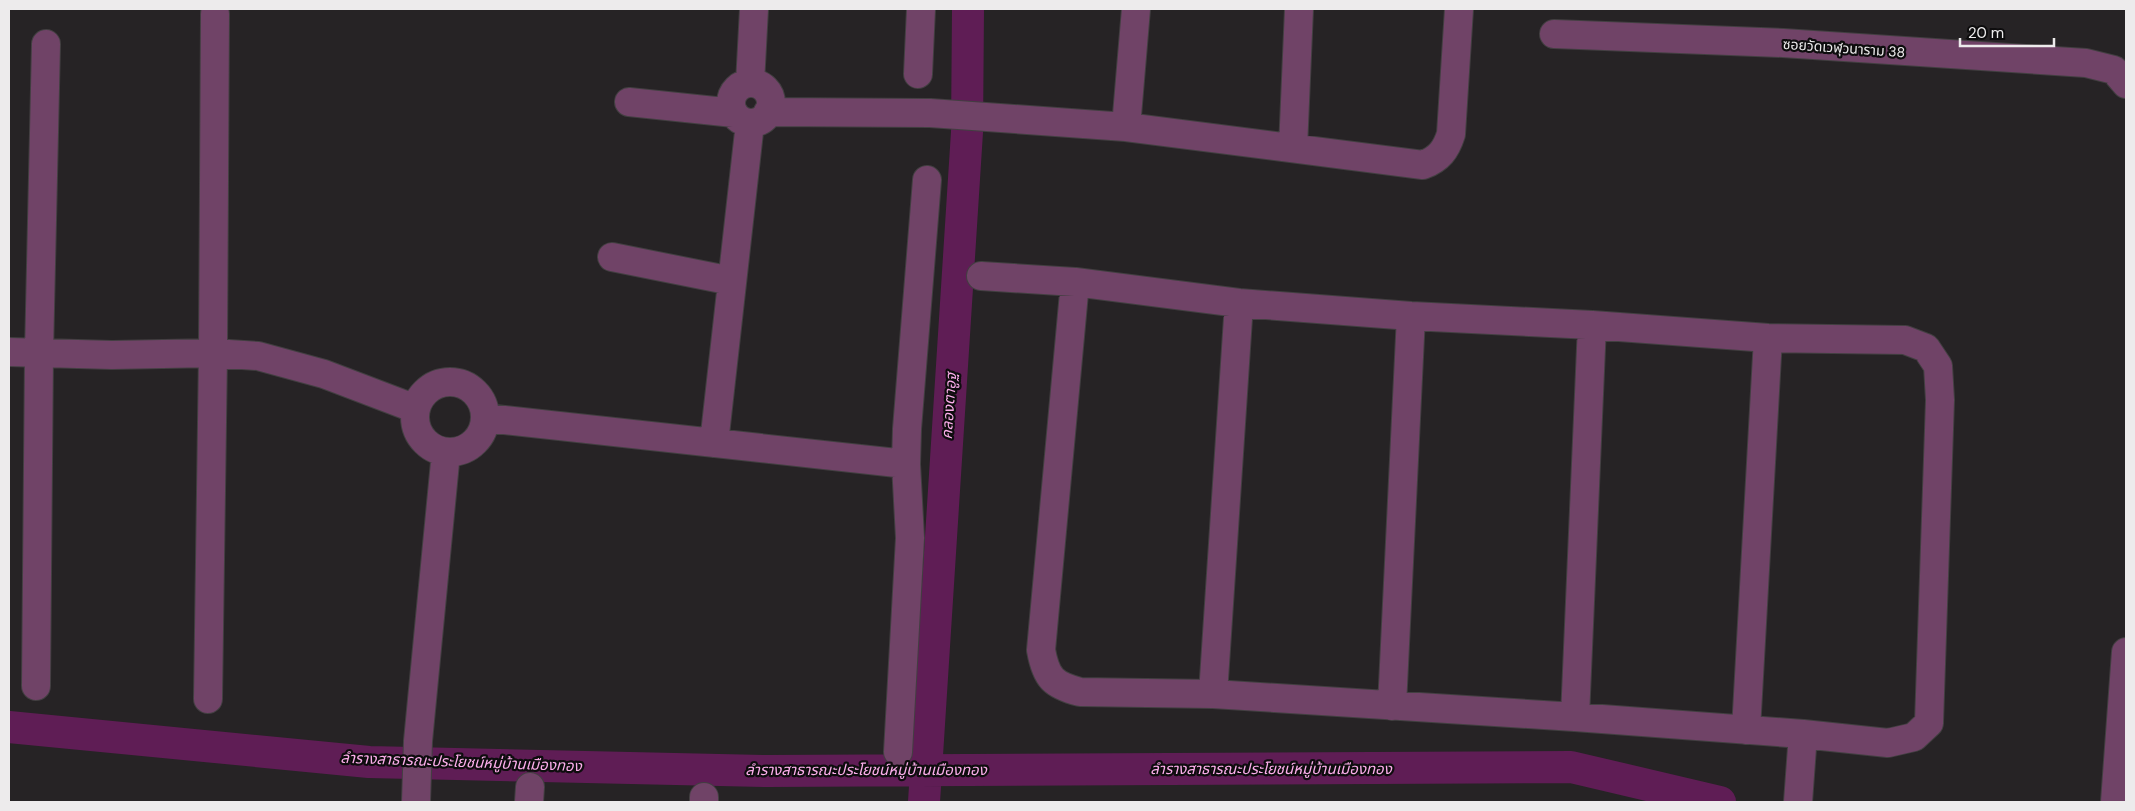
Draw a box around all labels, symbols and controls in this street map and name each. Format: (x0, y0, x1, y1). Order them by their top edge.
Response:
scale bar (1960, 15, 2054, 47)
text: 20 m (1968, 23, 2004, 43)
street label: ซอยวัดเวฬุวนาราม 38 (1782, 35, 1906, 61)
water label: คลองตาอูฐ (937, 370, 961, 440)
water label: ลำรางสาธารณะประโยชน์หมู่บ้านเมืองทอง (340, 748, 583, 776)
water label: ลำรางสาธารณะประโยชน์หมู่บ้านเมืองทอง (1150, 759, 1393, 779)
water label: ลำรางสาธารณะประโยชน์หมู่บ้านเมืองทอง (745, 760, 988, 780)

